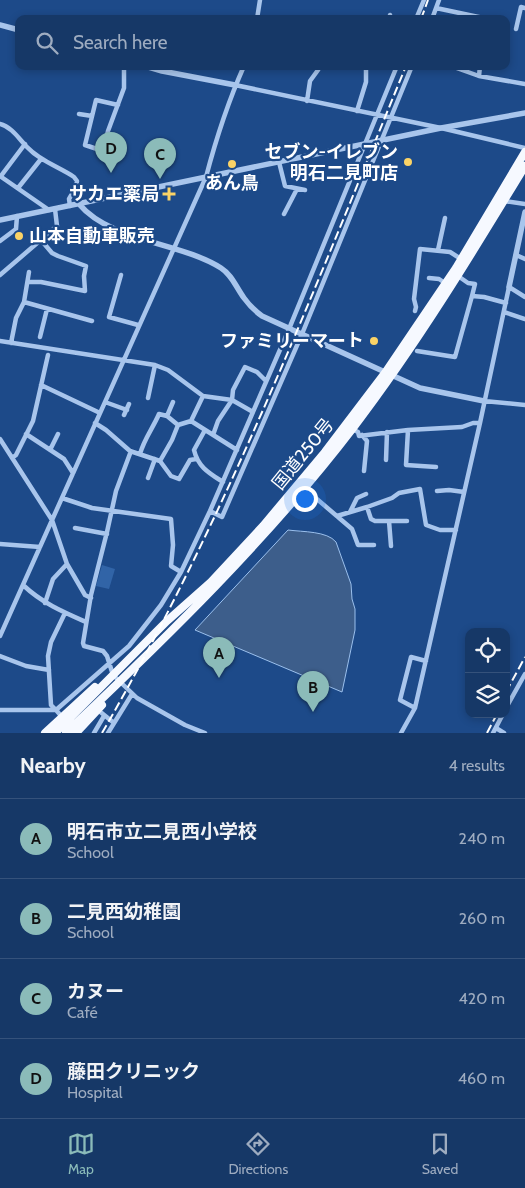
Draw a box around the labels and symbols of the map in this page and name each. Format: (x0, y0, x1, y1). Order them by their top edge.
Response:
pin: D (95, 132, 127, 173)
pin: C (144, 138, 176, 179)
place label: セブン-イレブン 明石二見町店 (264, 141, 398, 184)
marker: セブン-イレブン 明石二見町店 (402, 156, 414, 168)
marker: あん鳥 (226, 158, 238, 170)
place label: あん鳥 (205, 172, 259, 194)
place label: サカエ薬局 (69, 183, 159, 205)
marker: サカエ薬局 (163, 188, 175, 200)
place label: 山本自動車販売 (29, 225, 155, 247)
marker: 山本自動車販売 (13, 230, 25, 242)
place label: ファミリーマート (220, 330, 364, 352)
marker: ファミリーマート (368, 335, 380, 347)
street label: 国道250号 (267, 414, 339, 494)
your location (292, 486, 318, 512)
pin: A (203, 637, 235, 678)
pin: B (297, 671, 329, 712)

